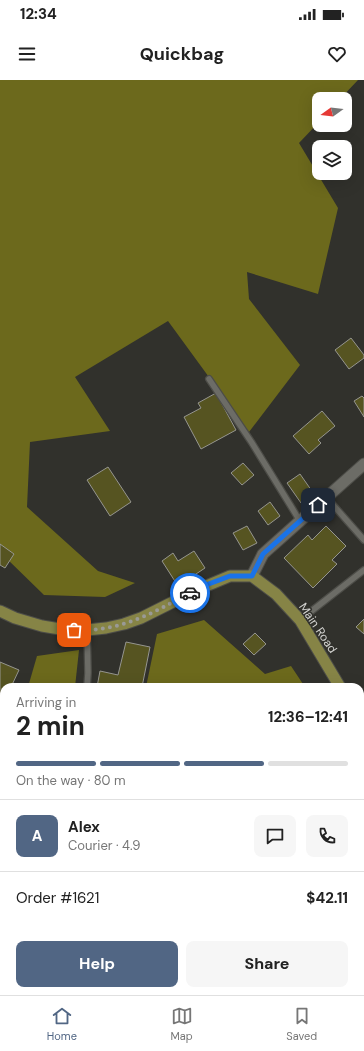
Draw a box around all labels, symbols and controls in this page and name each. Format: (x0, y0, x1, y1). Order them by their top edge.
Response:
text: 12:34 (20, 4, 57, 24)
text: Quickbag (140, 42, 224, 66)
icon: menu (16, 43, 38, 65)
icon: heart (326, 43, 348, 65)
north arrow (312, 92, 352, 132)
map controls (312, 92, 352, 180)
button: layers (312, 140, 352, 180)
pin (301, 488, 335, 522)
icon: home (307, 494, 329, 516)
courier (170, 573, 210, 613)
icon: car (179, 582, 201, 604)
street label: Main Road (295, 600, 341, 656)
pin (57, 613, 91, 647)
icon: bag (63, 619, 85, 641)
text: Arriving in (16, 694, 76, 711)
text: 12:36–12:41 (268, 707, 348, 727)
text: 2 min (16, 709, 85, 743)
text: On the way · 80 m (16, 772, 126, 789)
button: chat (254, 815, 296, 857)
button: phone (306, 815, 348, 857)
text: Alex (68, 817, 100, 837)
text: A (32, 826, 42, 846)
text: Courier · 4.9 (68, 837, 140, 854)
text: Order #1621 (16, 888, 99, 908)
text: $42.11 (306, 888, 348, 908)
button: Help (16, 941, 178, 987)
button: Share (186, 941, 348, 987)
tab: Home (47, 1005, 77, 1043)
tab: Map (171, 1005, 193, 1043)
tab: Saved (286, 1005, 317, 1043)

